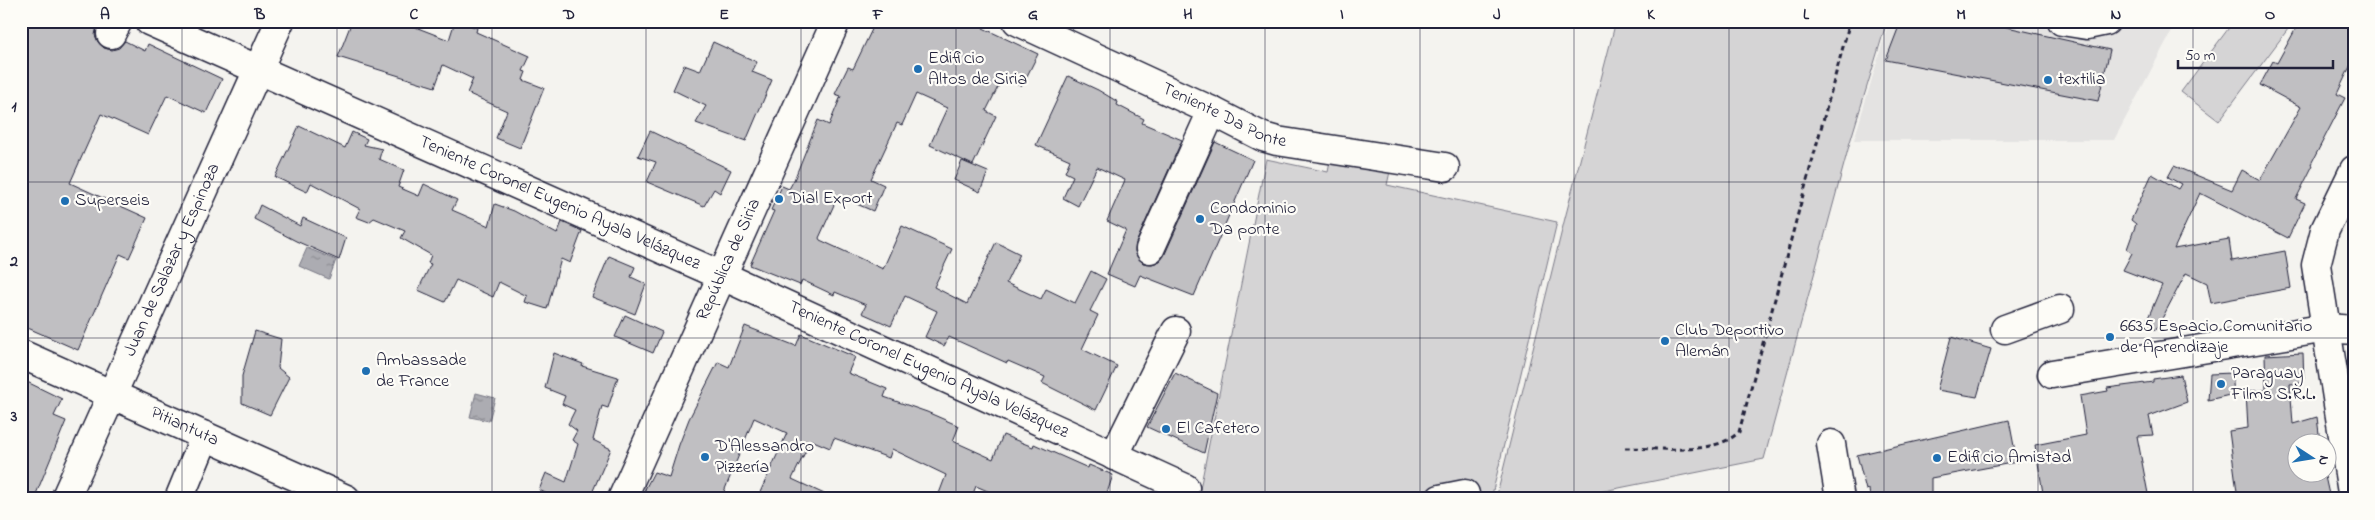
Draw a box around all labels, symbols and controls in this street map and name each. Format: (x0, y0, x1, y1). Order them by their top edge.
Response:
text: A (100, 3, 110, 27)
text: B (254, 3, 266, 27)
text: C (410, 3, 419, 27)
text: D (562, 3, 575, 27)
text: E (719, 3, 729, 27)
text: F (872, 3, 884, 27)
text: G (1028, 3, 1038, 27)
text: H (1183, 3, 1193, 27)
text: I (1340, 3, 1344, 27)
text: J (1493, 3, 1501, 27)
text: K (1647, 3, 1656, 27)
text: L (1803, 3, 1810, 27)
text: M (1956, 3, 1966, 27)
text: N (2111, 3, 2122, 27)
text: O (2265, 3, 2276, 27)
scale bar (2178, 38, 2332, 70)
text: 50 m (2185, 45, 2216, 67)
place label: Edificio Altos de Siria (928, 46, 1027, 93)
marker: Edificio Altos de Siria (912, 63, 924, 75)
place label: textilia (2058, 67, 2105, 93)
marker: textilia (2042, 74, 2054, 86)
street label: Teniente Da Ponte (1157, 76, 1289, 155)
text: 1 (11, 95, 17, 119)
street label: Teniente Coronel Eugenio Ayala Velázquez (414, 129, 705, 278)
street label: Juan de Salazar y Espinoza (118, 159, 227, 361)
place label: Dial Export (788, 186, 872, 212)
place label: Superseis (75, 188, 150, 214)
marker: Dial Export (773, 193, 785, 205)
street label: República de Siria (690, 194, 768, 325)
marker: Superseis (59, 195, 71, 207)
place label: Condominio Da ponte (1209, 196, 1296, 243)
marker: Condominio Da ponte (1194, 213, 1206, 225)
text: 2 (9, 250, 18, 274)
street label: Teniente Coronel Eugenio Ayala Velázquez (784, 295, 1073, 446)
place label: 6635 Espacio Comunitario de Aprendizaje (2120, 314, 2312, 361)
place label: Club Deportivo Alemán (1675, 318, 1784, 365)
marker: 6635 Espacio Comunitario de Aprendizaje (2104, 331, 2116, 343)
marker: Club Deportivo Alemán (1659, 335, 1671, 347)
place label: Ambassade de France (376, 348, 467, 395)
place label: Paraguay Films S.R.L. (2230, 361, 2316, 408)
marker: Ambassade de France (360, 365, 372, 377)
marker: Paraguay Films S.R.L. (2215, 378, 2227, 390)
street label: Pitiantuta (146, 400, 223, 454)
text: 3 (10, 405, 18, 429)
place label: El Cafetero (1176, 416, 1260, 442)
marker: El Cafetero (1160, 423, 1172, 435)
north arrow (2288, 432, 2338, 482)
place label: D'Alessandro Pizzería (714, 434, 814, 481)
place label: Edificio Amistad (1947, 445, 2071, 471)
marker: D'Alessandro Pizzería (699, 451, 711, 463)
marker: Edificio Amistad (1931, 452, 1943, 464)
text: N (2312, 454, 2335, 467)

